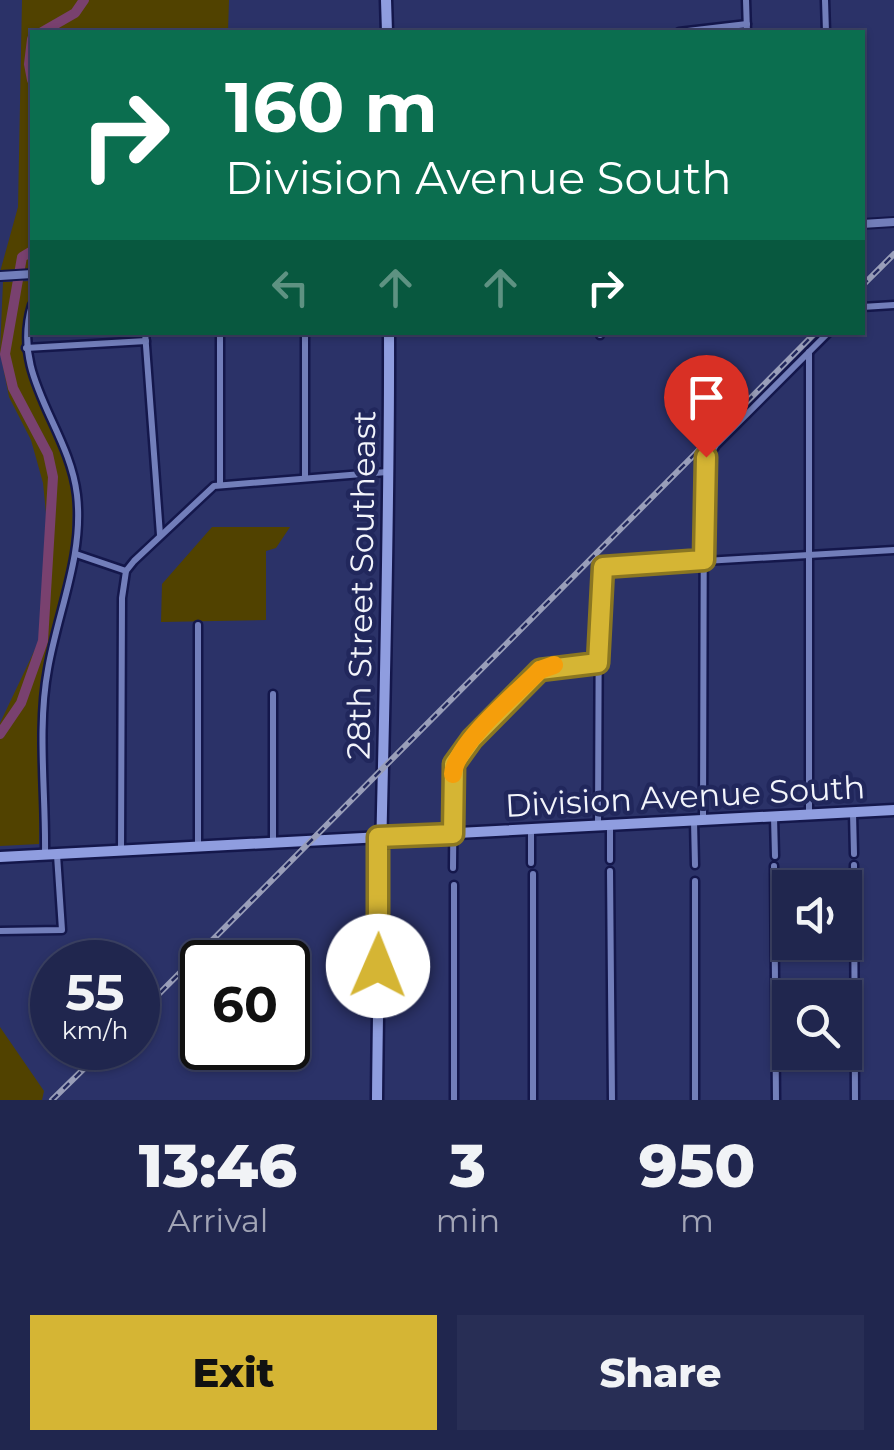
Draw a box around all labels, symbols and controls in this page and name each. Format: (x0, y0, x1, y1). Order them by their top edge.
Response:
text: 160 m (225, 64, 438, 150)
icon: right (60, 70, 190, 200)
text: Division Avenue South (225, 150, 732, 205)
icon: left (263, 260, 318, 315)
icon: ahead (368, 260, 423, 315)
icon: ahead (473, 260, 528, 315)
icon: right (578, 260, 633, 315)
pin (664, 355, 749, 458)
icon: arrive (679, 370, 734, 425)
street label: 28th Street Southeast (338, 410, 384, 760)
street label: Division Avenue South (504, 767, 866, 825)
map controls (772, 870, 862, 1070)
button: sound (772, 870, 862, 960)
position arrow (326, 914, 430, 1018)
speed limit sign: 60 (180, 940, 310, 1070)
text: 55 (65, 962, 125, 1023)
button: search (772, 980, 862, 1070)
text: km/h (62, 1015, 128, 1045)
text: 13:46 (139, 1129, 297, 1202)
text: 3 (450, 1129, 486, 1202)
text: 950 (639, 1129, 755, 1202)
text: Arrival (167, 1201, 268, 1240)
text: min (436, 1201, 500, 1240)
text: m (680, 1201, 714, 1240)
button: Exit (30, 1315, 437, 1430)
button: Share (457, 1315, 864, 1430)

